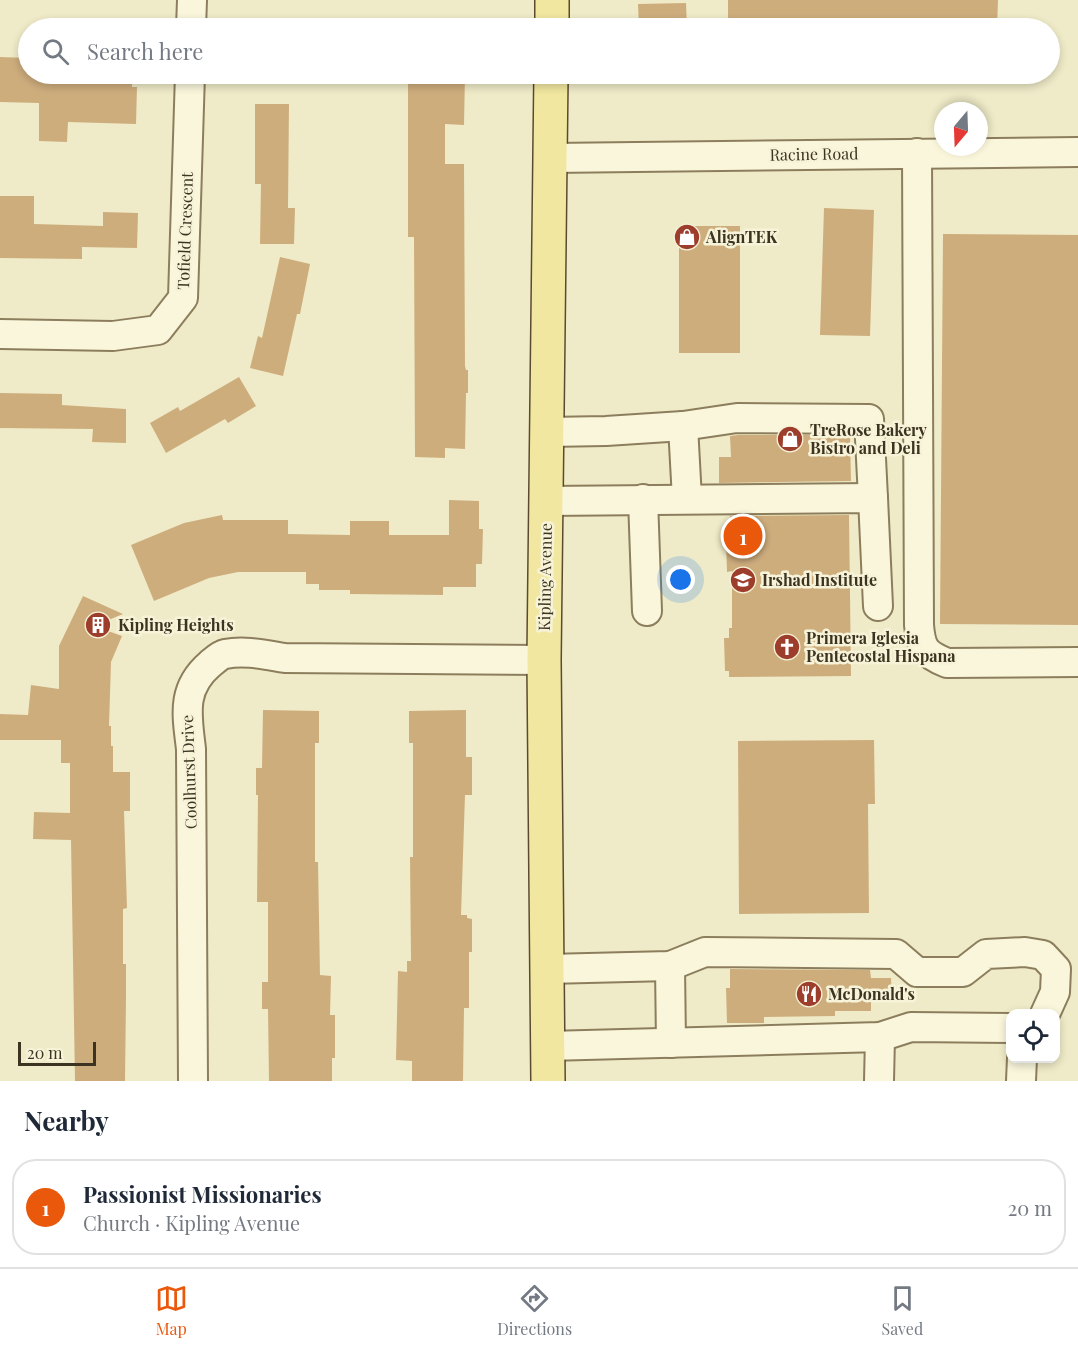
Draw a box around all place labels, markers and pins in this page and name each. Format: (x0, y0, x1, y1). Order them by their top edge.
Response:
shop icon: AlignTEK (672, 222, 702, 252)
place label: AlignTEK (705, 226, 778, 247)
place label: TreRose Bakery Bistro and Deli (810, 419, 928, 458)
shop icon: TreRose Bakery Bistro and Deli (775, 424, 805, 454)
pin: 1 (724, 514, 762, 558)
school or university icon: Irshad Institute (728, 565, 758, 595)
place label: Irshad Institute (762, 569, 877, 590)
building icon: Kipling Heights (83, 610, 113, 640)
place label: Kipling Heights (118, 614, 234, 635)
place label: Primera Iglesia Pentecostal Hispana (806, 627, 956, 666)
church icon: Primera Iglesia Pentecostal Hispana (772, 632, 802, 662)
restaurant icon: McDonald's (794, 979, 824, 1009)
place label: McDonald's (828, 983, 915, 1004)

